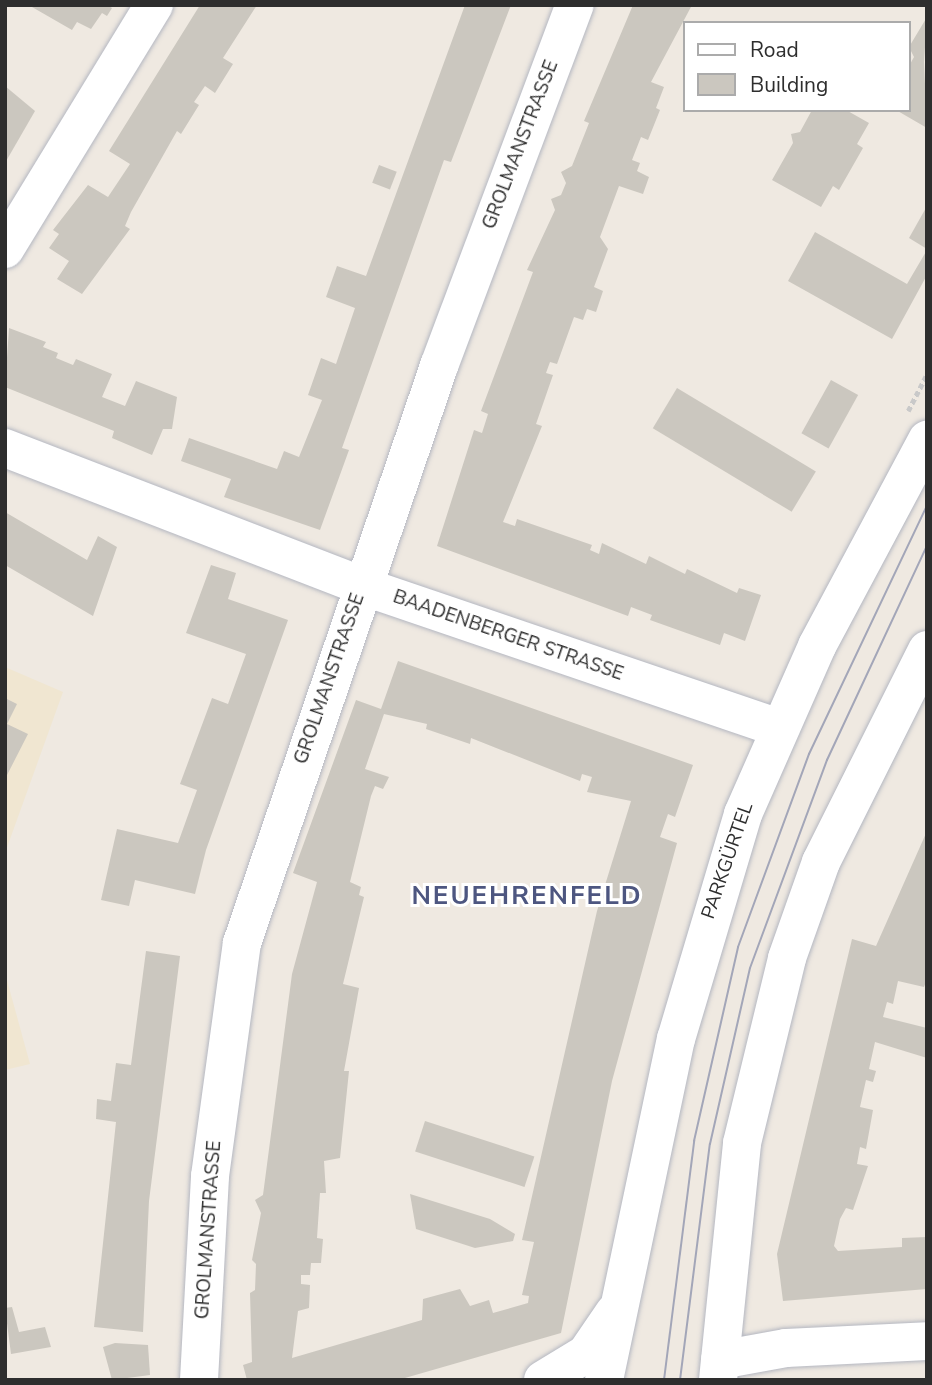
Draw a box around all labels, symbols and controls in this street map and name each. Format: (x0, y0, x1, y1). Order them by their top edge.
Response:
legend (684, 21, 911, 112)
text: Road (750, 36, 799, 64)
street label: GROLMANSTRASSE (478, 57, 564, 233)
text: Building (750, 71, 828, 99)
street label: BAADENBERGER STRASSE (390, 586, 626, 686)
street label: GROLMANSTRASSE (290, 591, 370, 767)
street label: PARKGÜRTEL (697, 800, 759, 922)
district label: NEUEHRENFELD (413, 880, 641, 912)
street label: GROLMANSTRASSE (191, 1140, 227, 1320)

